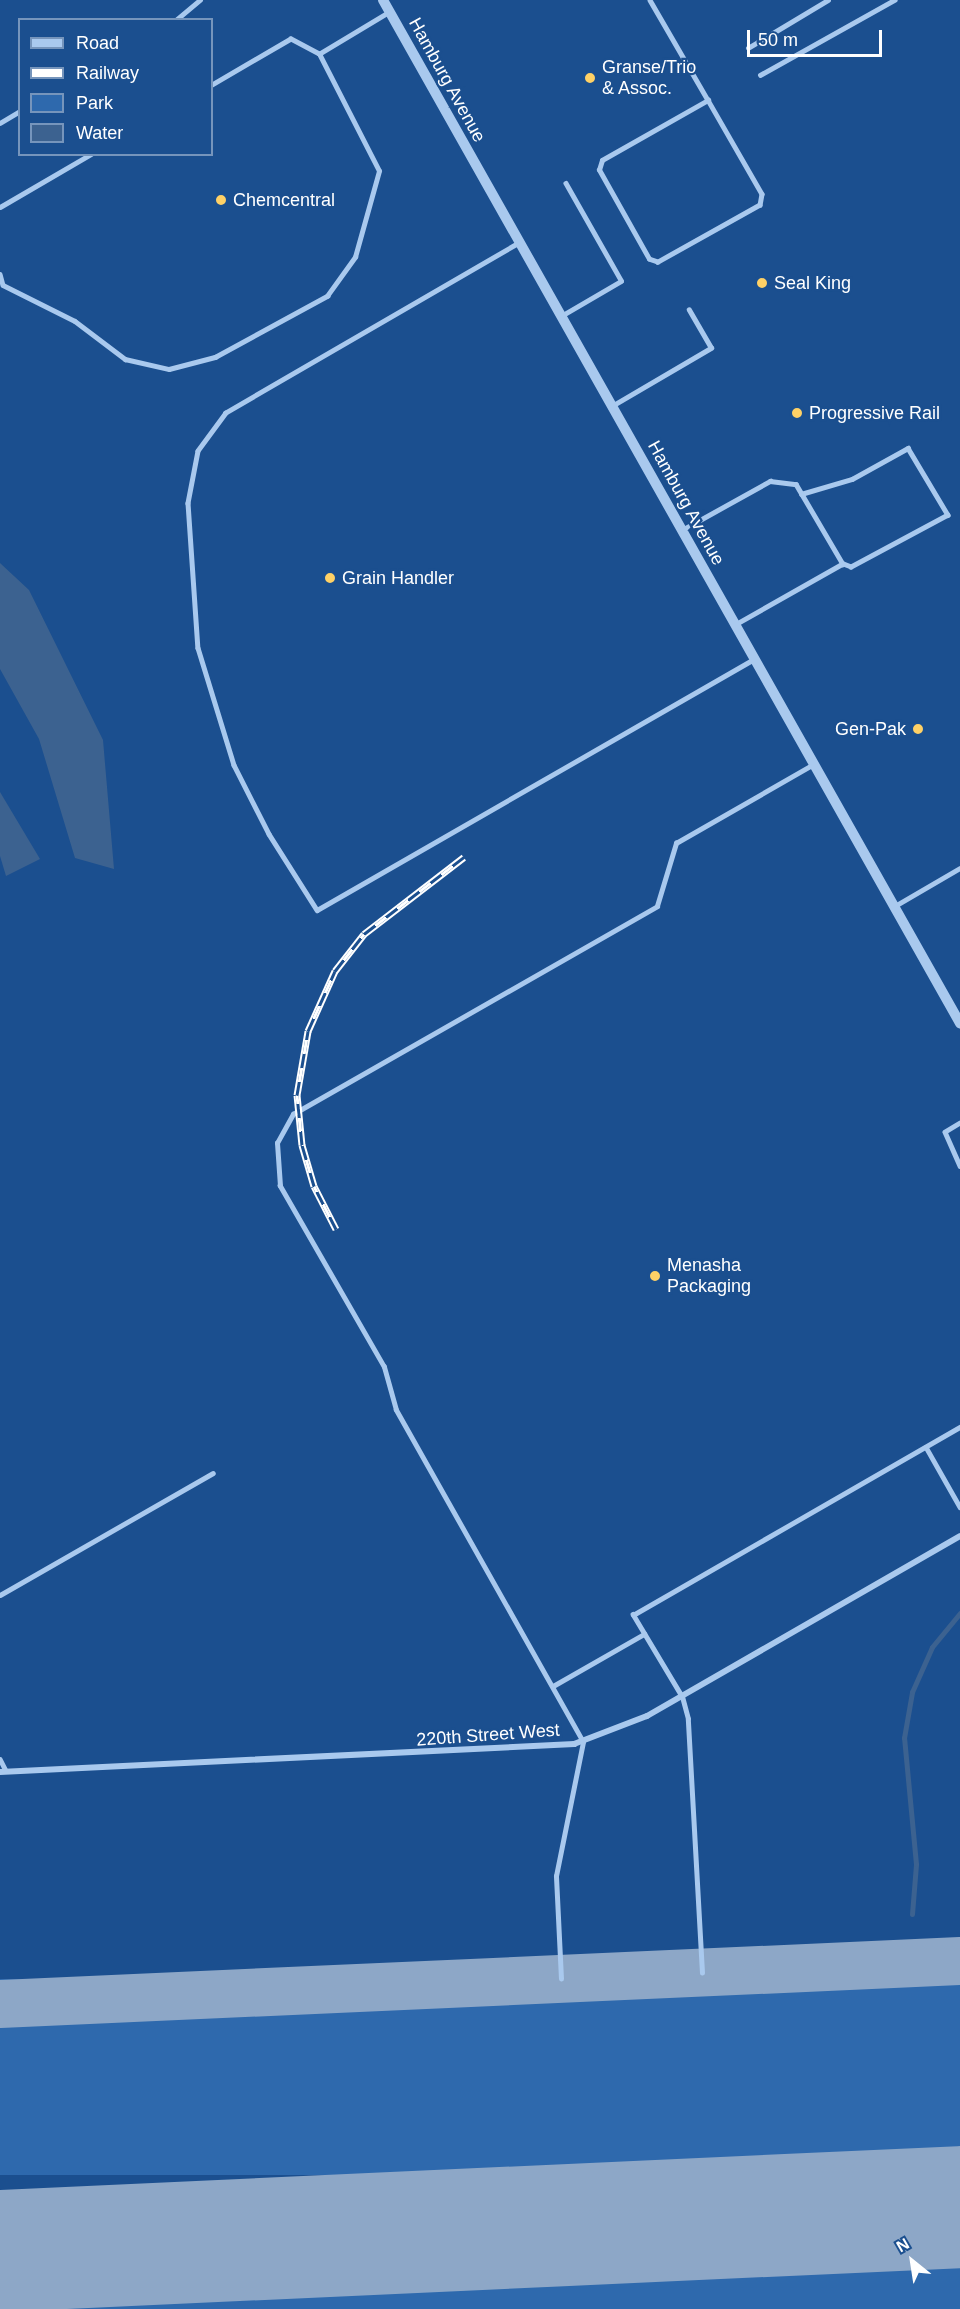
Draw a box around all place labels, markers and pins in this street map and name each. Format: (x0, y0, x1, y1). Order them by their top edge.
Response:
place label: Granse/Trio & Assoc. (602, 57, 696, 100)
marker: Granse/Trio & Assoc. (583, 71, 597, 85)
place label: Chemcentral (233, 189, 335, 211)
marker: Chemcentral (214, 193, 228, 207)
place label: Seal King (774, 272, 851, 294)
marker: Seal King (755, 276, 769, 290)
place label: Progressive Rail (809, 402, 940, 424)
marker: Progressive Rail (790, 406, 804, 420)
place label: Grain Handler (342, 567, 454, 589)
marker: Grain Handler (323, 571, 337, 585)
place label: Gen-Pak (835, 718, 906, 740)
marker: Gen-Pak (911, 722, 925, 736)
place label: Menasha Packaging (667, 1255, 751, 1298)
marker: Menasha Packaging (648, 1269, 662, 1283)

